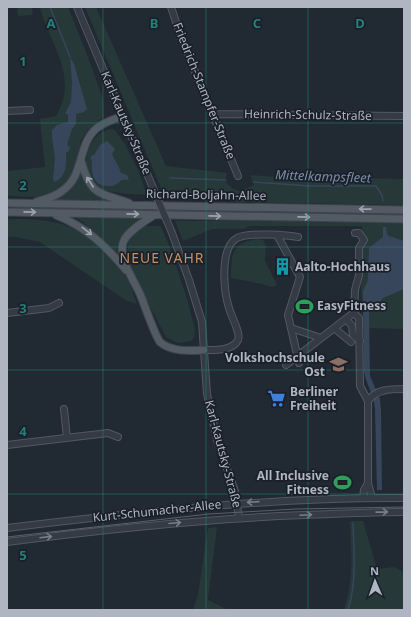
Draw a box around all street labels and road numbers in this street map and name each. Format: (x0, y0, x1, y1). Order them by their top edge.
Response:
street label: Friedrich-Stampfer-Straße (169, 20, 240, 162)
street label: Karl-Kautsky-Straße (97, 68, 156, 177)
street label: Heinrich-Schulz-Straße (244, 105, 372, 124)
street label: Richard-Boljahn-Allee (146, 185, 267, 204)
street label: Karl-Kautsky-Straße (201, 398, 246, 510)
street label: Kurt-Schumacher-Allee (92, 495, 222, 526)

